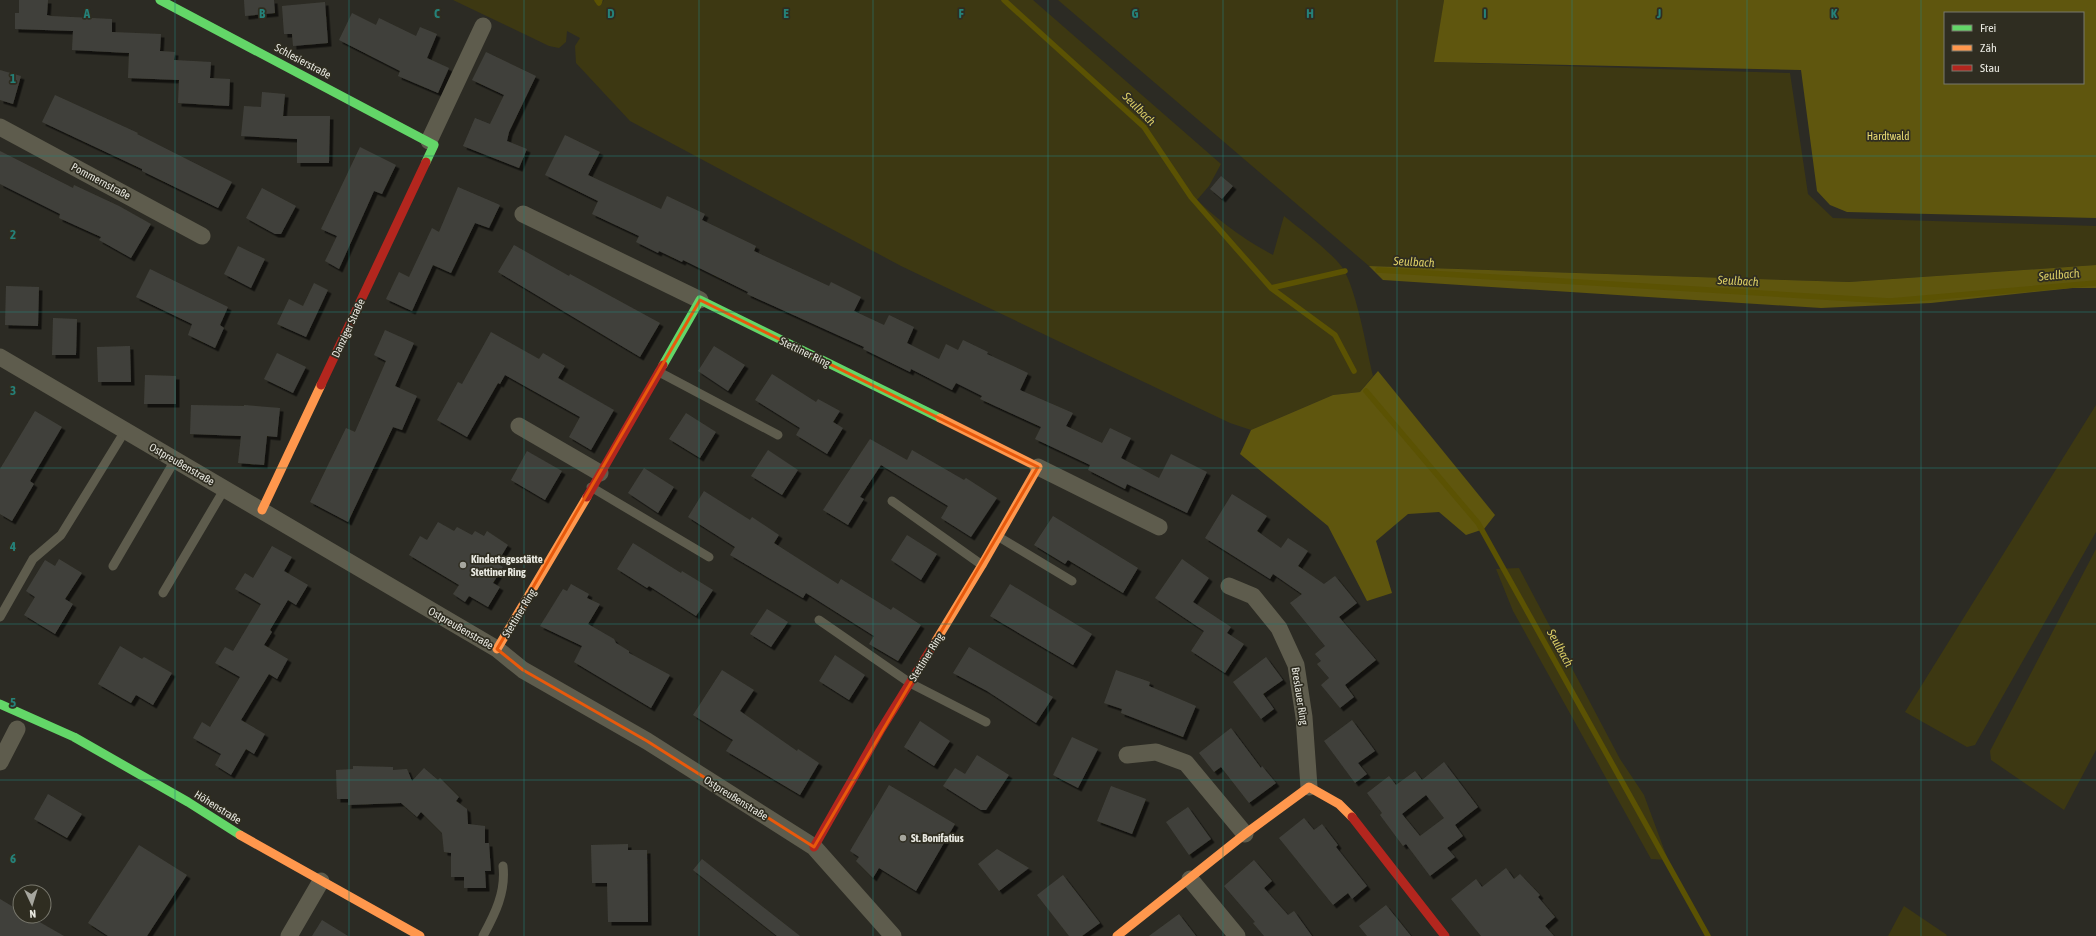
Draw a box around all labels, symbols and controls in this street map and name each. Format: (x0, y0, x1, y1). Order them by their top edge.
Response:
text: A (83, 6, 91, 21)
text: B (259, 6, 266, 21)
text: C (434, 6, 440, 21)
text: D (607, 6, 615, 21)
text: E (783, 6, 789, 21)
text: F (958, 6, 964, 21)
text: G (1132, 6, 1139, 21)
text: H (1306, 6, 1314, 21)
text: I (1483, 6, 1487, 21)
text: J (1656, 6, 1661, 21)
text: K (1831, 6, 1838, 21)
legend (1944, 12, 2084, 84)
text: Frei (1980, 21, 1996, 35)
street label: Schlesierstraße (273, 41, 333, 81)
text: Zäh (1980, 41, 1997, 55)
text: Stau (1980, 61, 2000, 75)
text: 1 (10, 71, 16, 86)
water label: Seulbach (1119, 89, 1159, 129)
park label: Hardtwald (1867, 130, 1909, 142)
street label: Pommernstraße (69, 160, 133, 202)
text: 2 (10, 227, 16, 242)
water label: Seulbach (1392, 254, 1435, 270)
water label: Seulbach (2037, 266, 2080, 284)
water label: Seulbach (1716, 273, 1759, 289)
street label: Danziger Straße (329, 297, 367, 359)
street label: Stettiner Ring (778, 335, 832, 370)
text: 3 (10, 383, 16, 398)
street label: Ostpreußenstraße (147, 441, 217, 487)
text: 4 (9, 539, 16, 554)
place label: Kindertagesstätte Stettiner Ring (471, 553, 543, 578)
marker: Kindertagesstätte Stettiner Ring (458, 560, 468, 570)
street label: Stettiner Ring (500, 586, 538, 640)
street label: Ostpreußenstraße (426, 605, 496, 651)
water label: Seulbach (1543, 626, 1576, 669)
street label: Stettiner Ring (906, 630, 946, 683)
street label: Breslauer Ring (1289, 666, 1311, 726)
text: 5 (10, 695, 16, 710)
street label: Ostpreußenstraße (702, 774, 770, 822)
street label: Höhenstraße (193, 788, 243, 826)
place label: St. Bonifatius (911, 832, 964, 844)
marker: St. Bonifatius (898, 833, 908, 843)
text: 6 (10, 851, 16, 866)
north arrow (12, 884, 52, 924)
text: N (29, 908, 36, 920)

